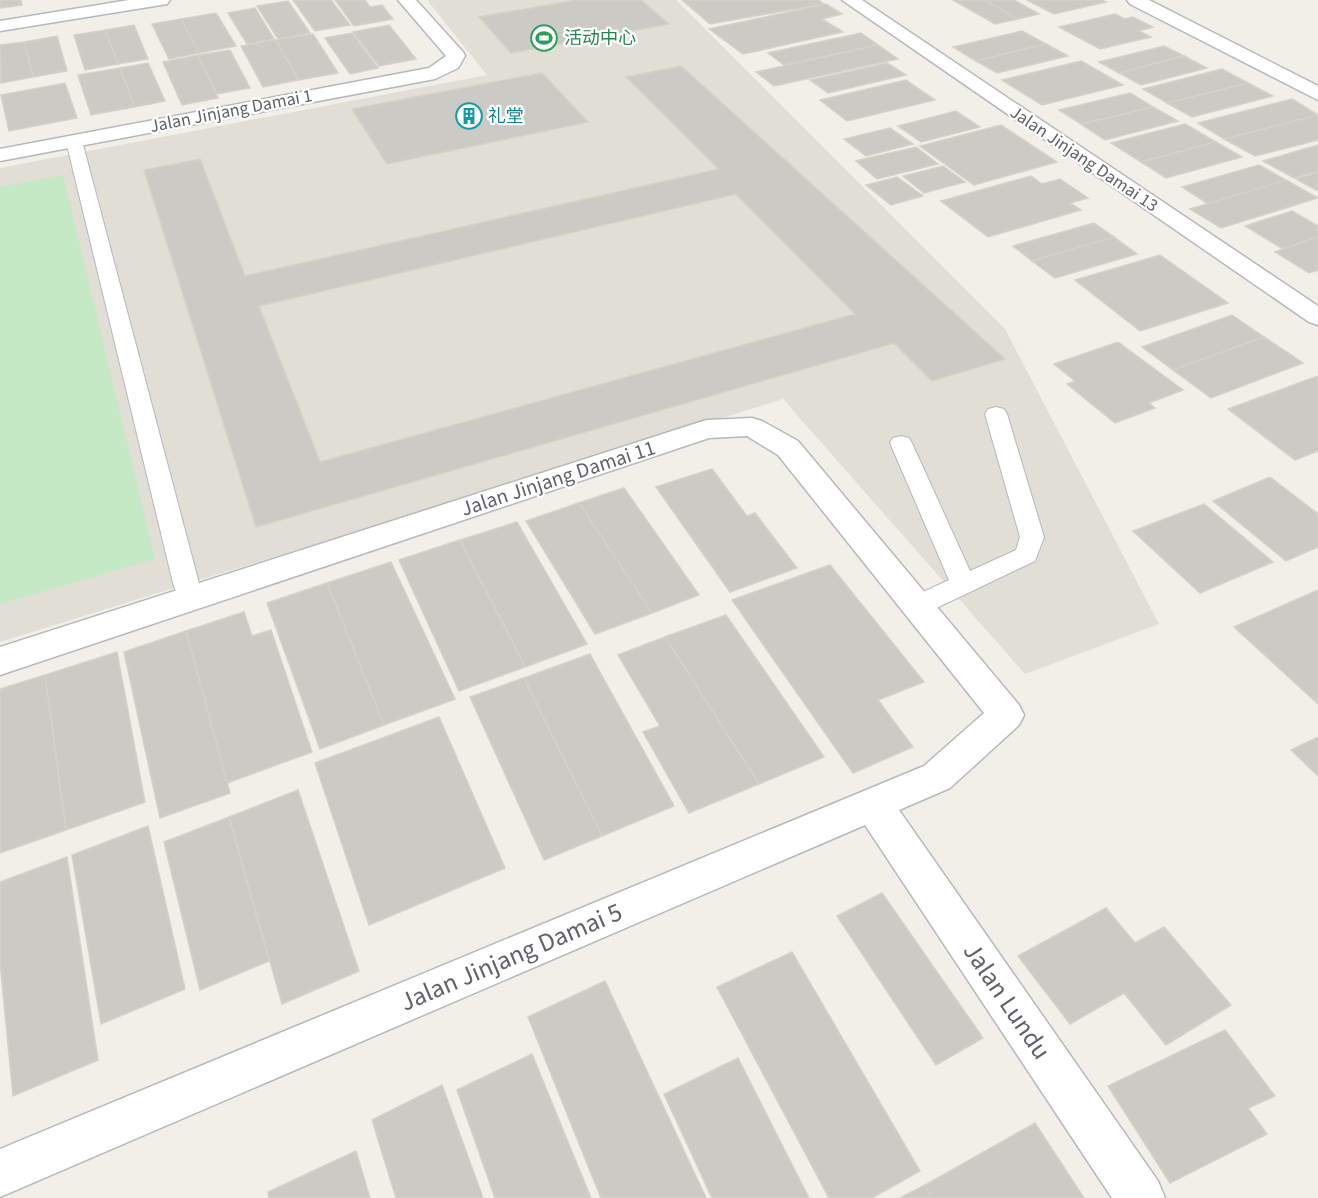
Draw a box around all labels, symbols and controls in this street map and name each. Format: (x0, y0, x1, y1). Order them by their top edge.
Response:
sports icon: 活动中心 (529, 23, 559, 53)
place label: 活动中心 (564, 26, 636, 51)
street label: Jalan Jinjang Damai 1 (148, 83, 314, 139)
street label: Jalan Jinjang Damai 13 (1005, 100, 1163, 218)
building icon: 礼堂 (454, 101, 484, 131)
place label: 礼堂 (488, 104, 524, 129)
street label: Jalan Jinjang Damai 11 (457, 432, 659, 524)
street label: Jalan Jinjang Damai 5 (394, 893, 628, 1021)
street label: Jalan Lundu (954, 935, 1060, 1067)

